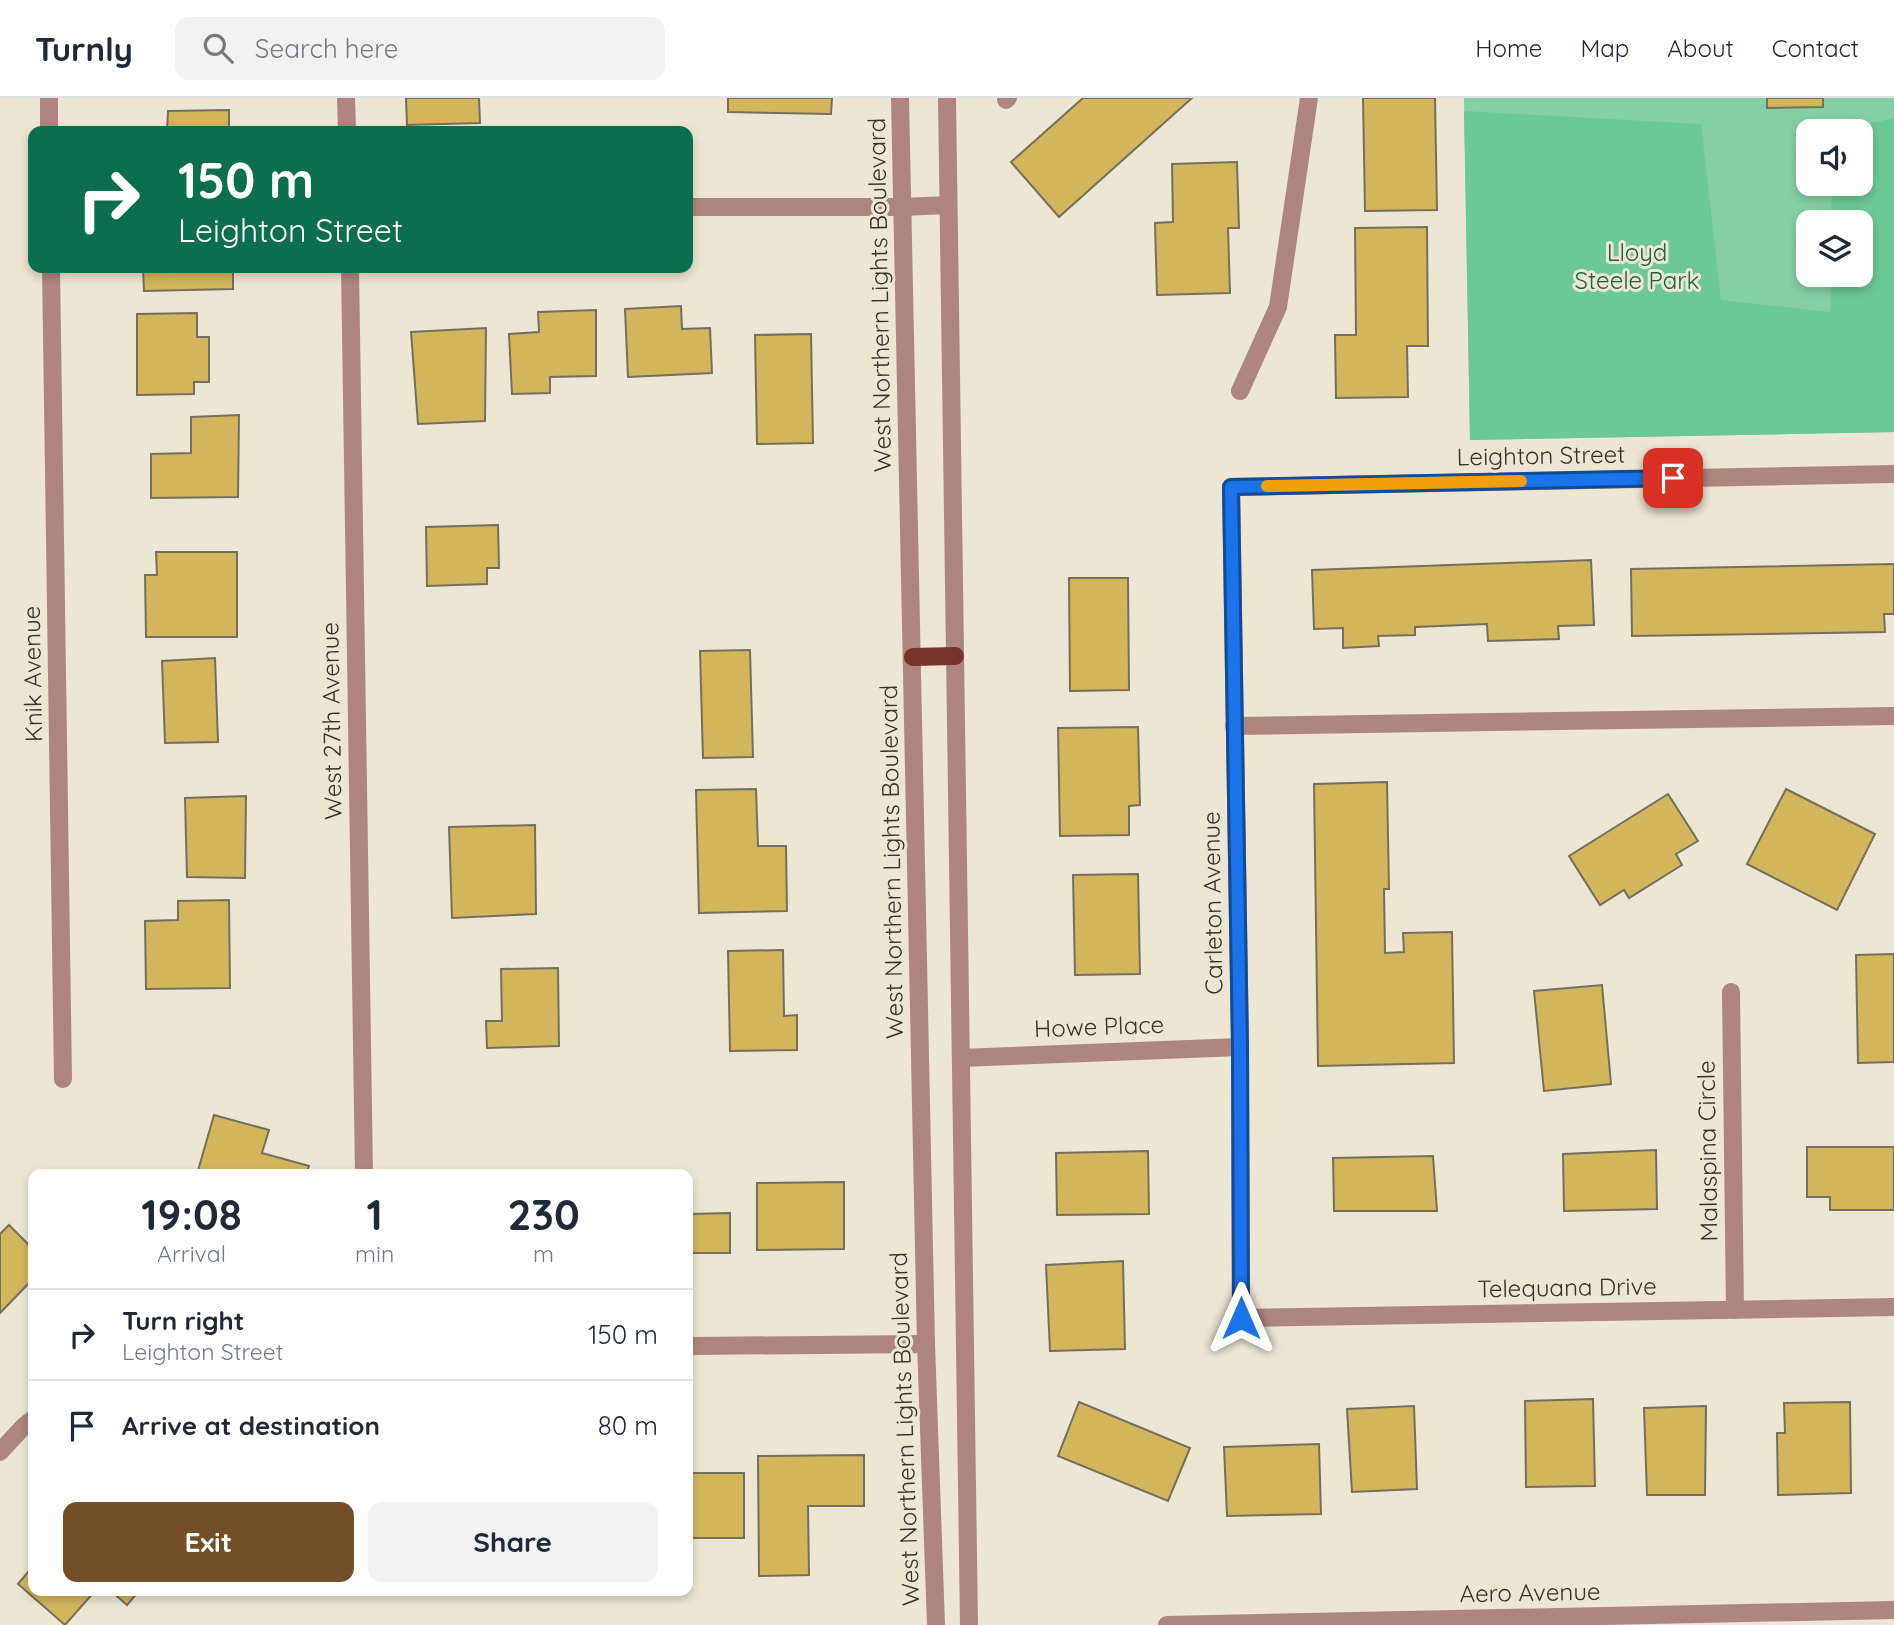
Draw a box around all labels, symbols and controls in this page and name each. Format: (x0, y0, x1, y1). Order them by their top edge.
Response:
search box (175, 17, 665, 80)
text: Turnly (35, 28, 133, 69)
icon: search (199, 29, 237, 67)
text: Search here (255, 32, 398, 65)
text: Home (1475, 33, 1542, 63)
text: Map (1580, 33, 1629, 63)
text: About (1667, 33, 1734, 63)
text: Contact (1772, 33, 1859, 63)
street label: West Northern Lights Boulevard (861, 118, 897, 472)
map controls (1796, 119, 1873, 287)
button: sound (1796, 119, 1873, 196)
text: 150 m (178, 149, 314, 210)
icon: right (63, 154, 154, 245)
text: Leighton Street (178, 210, 403, 250)
button: layers (1796, 210, 1873, 287)
park label: Lloyd Steele Park (1575, 237, 1699, 295)
street label: Leighton Street (1456, 439, 1626, 471)
pin (1643, 448, 1703, 508)
icon: arrive (1654, 459, 1692, 497)
street label: Knik Avenue (16, 606, 48, 743)
street label: West 27th Avenue (314, 622, 348, 820)
street label: West Northern Lights Boulevard (873, 685, 909, 1039)
street label: Carleton Avenue (1195, 811, 1229, 995)
street label: Howe Place (1033, 1009, 1165, 1043)
street label: Malaspina Circle (1690, 1060, 1724, 1242)
text: 19:08 (141, 1188, 242, 1241)
text: 1 (366, 1188, 383, 1241)
text: 230 (507, 1188, 580, 1241)
text: Arrival (157, 1239, 226, 1268)
text: min (355, 1239, 394, 1268)
text: m (533, 1239, 554, 1268)
street label: West Northern Lights Boulevard (883, 1251, 925, 1607)
street label: Telequana Drive (1477, 1270, 1657, 1304)
position arrow (1204, 1281, 1278, 1355)
text: Turn right (122, 1304, 244, 1337)
icon: right (63, 1316, 101, 1354)
text: 150 m (588, 1318, 658, 1351)
text: Leighton Street (122, 1337, 284, 1366)
icon: arrive (63, 1407, 101, 1445)
text: Arrive at destination (122, 1409, 380, 1442)
text: 80 m (598, 1409, 658, 1442)
button: Exit (63, 1502, 354, 1582)
button: Share (368, 1502, 658, 1582)
street label: Aero Avenue (1459, 1576, 1601, 1608)

